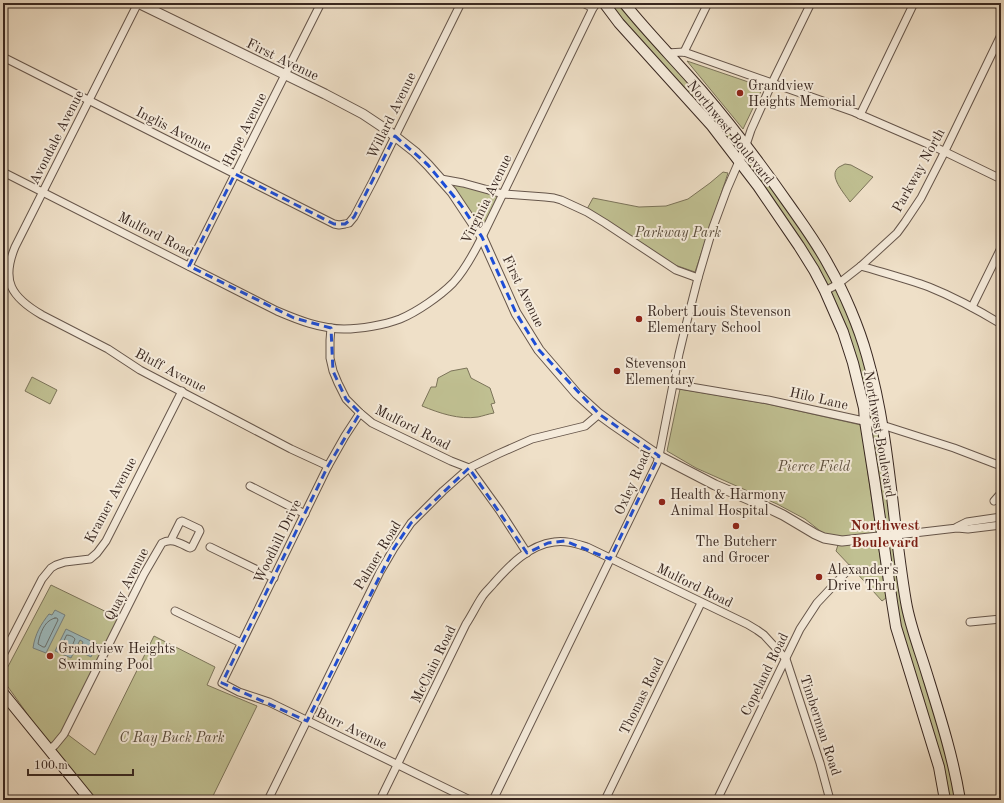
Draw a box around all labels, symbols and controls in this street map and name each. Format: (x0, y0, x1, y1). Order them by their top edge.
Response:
street label: First Avenue (244, 36, 321, 83)
street label: Willard Avenue (365, 70, 419, 161)
street label: Northwest Boulevard (684, 78, 776, 187)
place label: Grandview Heights Memorial (748, 79, 856, 109)
street label: Avondale Avenue (27, 88, 87, 187)
marker: Grandview Heights Memorial (735, 88, 745, 98)
street label: Hope Avenue (220, 91, 269, 168)
street label: Inglis Avenue (134, 105, 214, 155)
street label: Parkway North (890, 126, 948, 215)
street label: Virginia Avenue (459, 152, 515, 246)
street label: Mulford Road (116, 210, 196, 260)
park label: Parkway Park (634, 226, 721, 241)
street label: First Avenue (500, 253, 547, 330)
place label: Robert Louis Stevenson Elementary School (647, 305, 791, 335)
marker: Robert Louis Stevenson Elementary School (634, 314, 644, 324)
street label: Bluff Avenue (133, 346, 208, 396)
place label: Stevenson Elementary (625, 357, 696, 387)
marker: Stevenson Elementary (612, 366, 622, 376)
street label: Northwest Boulevard (861, 370, 897, 499)
street label: Hilo Lane (788, 385, 849, 413)
street label: Mulford Road (373, 403, 453, 453)
street label: Oxley Road (612, 448, 654, 517)
street label: Kramer Avenue (82, 455, 139, 546)
park label: Pierce Field (777, 460, 851, 474)
place label: Health & Harmony Animal Hospital (670, 488, 787, 518)
street label: Woodhill Drive (252, 497, 304, 586)
marker: Health & Harmony Animal Hospital (657, 497, 667, 507)
street label: Palmer Road (352, 518, 404, 593)
district label: Northwest Boulevard (850, 519, 920, 551)
marker: The Butcherr and Grocer (731, 521, 741, 531)
place label: The Butcherr and Grocer (695, 535, 777, 565)
street label: Quay Avenue (103, 546, 151, 623)
street label: Mulford Road (654, 561, 735, 610)
place label: Alexander's Drive Thru (827, 563, 899, 593)
marker: Alexander's Drive Thru (814, 572, 824, 582)
street label: McClain Road (409, 623, 459, 705)
street label: Copeland Road (739, 631, 791, 718)
place label: Grandview Heights Swimming Pool (58, 642, 175, 672)
marker: Grandview Heights Swimming Pool (45, 651, 55, 661)
street label: Thomas Road (617, 656, 667, 737)
street label: Timberman Road (797, 673, 843, 777)
street label: Burr Avenue (314, 706, 389, 752)
park label: C Ray Buck Park (119, 731, 225, 746)
scale bar (28, 751, 133, 777)
text: 100 m (34, 760, 68, 772)

